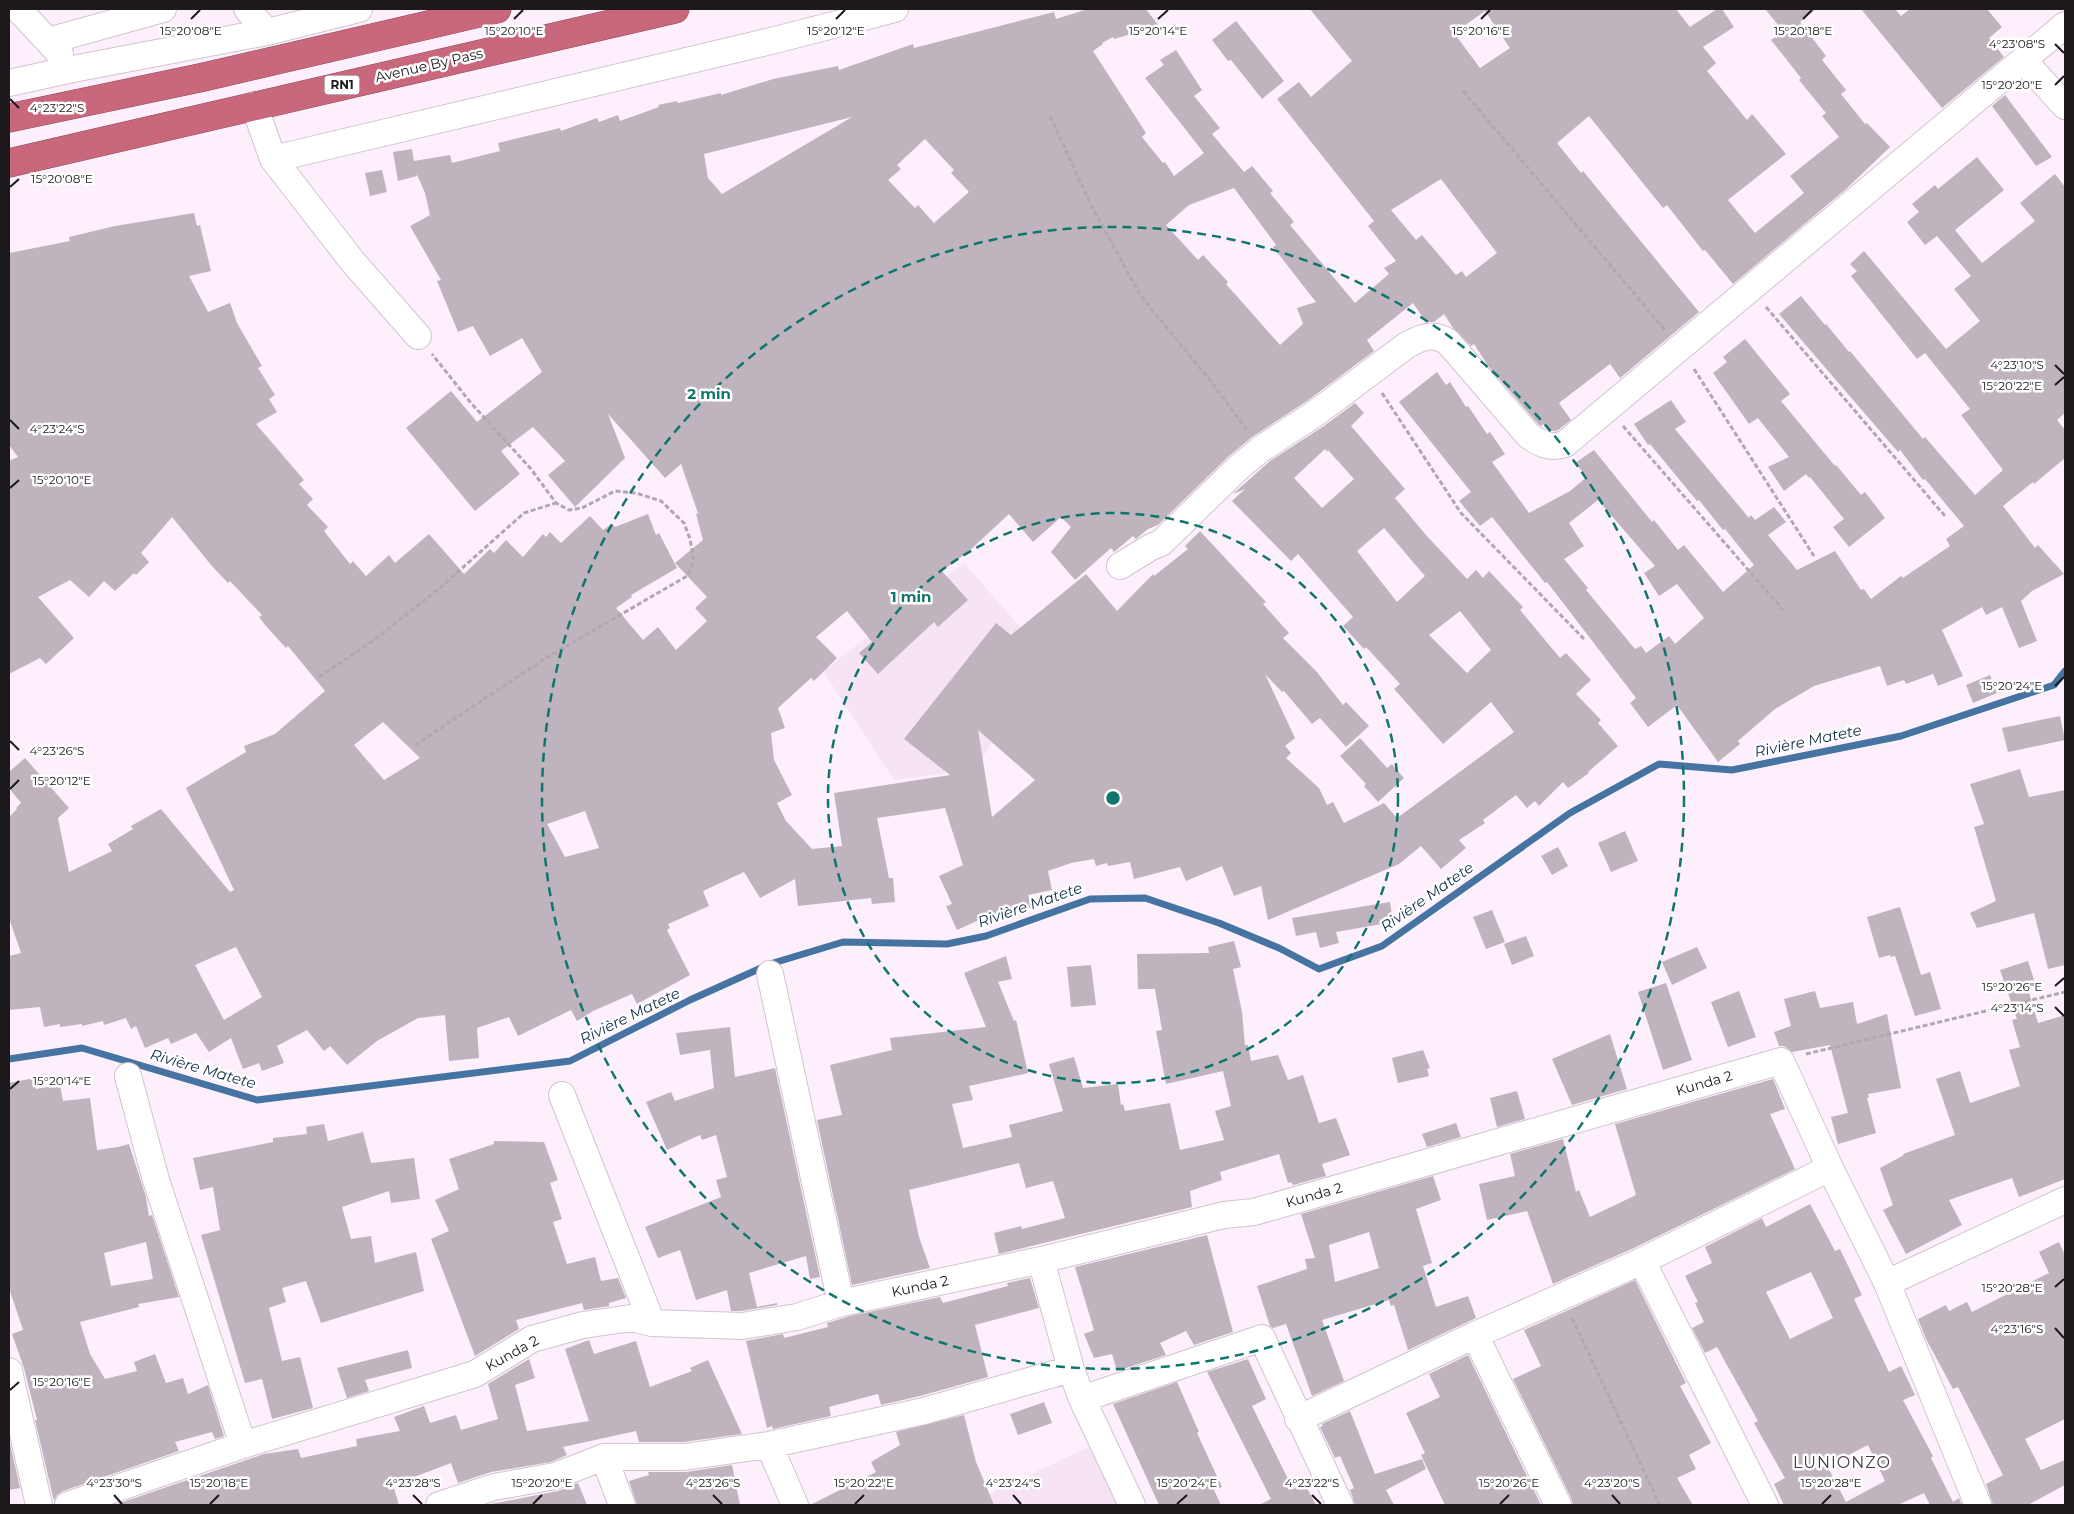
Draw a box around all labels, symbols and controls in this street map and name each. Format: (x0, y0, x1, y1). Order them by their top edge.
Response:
text: 15°20'08"E (160, 23, 222, 38)
text: 15°20'10"E (484, 23, 544, 38)
text: 15°20'12"E (807, 23, 865, 38)
text: 15°20'14"E (1129, 23, 1187, 38)
text: 15°20'16"E (1452, 23, 1510, 38)
text: 15°20'18"E (1774, 23, 1832, 38)
text: 4°23'08"S (1989, 36, 2045, 51)
street label: Avenue By Pass (373, 44, 485, 86)
road number: RN1 (324, 76, 360, 94)
text: 15°20'20"E (1981, 77, 2043, 92)
text: 4°23'22"S (30, 100, 84, 115)
text: 15°20'08"E (31, 171, 93, 186)
text: 4°23'10"S (1990, 357, 2044, 372)
text: 15°20'22"E (1982, 378, 2042, 393)
text: 2 min (687, 384, 731, 403)
text: 4°23'24"S (29, 421, 85, 436)
text: 15°20'10"E (32, 472, 92, 487)
text: 1 min (891, 587, 931, 606)
text: 15°20'24"E (1982, 678, 2042, 693)
water label: Rivière Matete (1753, 720, 1863, 761)
text: 4°23'26"S (29, 743, 85, 758)
text: 15°20'12"E (33, 773, 91, 788)
centre of rings (1104, 789, 1122, 807)
water label: Rivière Matete (1377, 857, 1477, 936)
water label: Rivière Matete (975, 878, 1085, 931)
text: 15°20'26"E (1982, 979, 2042, 994)
water label: Rivière Matete (577, 983, 683, 1048)
text: 4°23'14"S (1990, 1000, 2044, 1015)
water label: Rivière Matete (148, 1044, 258, 1093)
street label: Kunda 2 (1674, 1066, 1734, 1100)
text: 15°20'14"E (33, 1073, 91, 1088)
street label: Kunda 2 (1284, 1178, 1344, 1212)
street label: Kunda 2 (890, 1271, 950, 1301)
text: 15°20'28"E (1982, 1280, 2042, 1295)
text: 4°23'16"S (1991, 1321, 2043, 1336)
street label: Kunda 2 (482, 1331, 542, 1375)
text: 15°20'16"E (33, 1374, 91, 1389)
district label: LUNIONZO (1793, 1453, 1891, 1472)
text: 4°23'30"S (86, 1475, 142, 1490)
text: 15°20'18"E (190, 1475, 248, 1490)
text: 4°23'28"S (385, 1475, 441, 1490)
text: 15°20'20"E (511, 1475, 573, 1490)
text: 4°23'26"S (685, 1475, 741, 1490)
text: 15°20'22"E (834, 1475, 894, 1490)
text: 4°23'24"S (985, 1475, 1041, 1490)
text: 15°20'24"E (1157, 1475, 1217, 1490)
text: 4°23'22"S (1285, 1475, 1339, 1490)
text: 15°20'26"E (1479, 1475, 1539, 1490)
text: 4°23'20"S (1584, 1475, 1640, 1490)
text: 15°20'28"E (1801, 1475, 1861, 1490)

